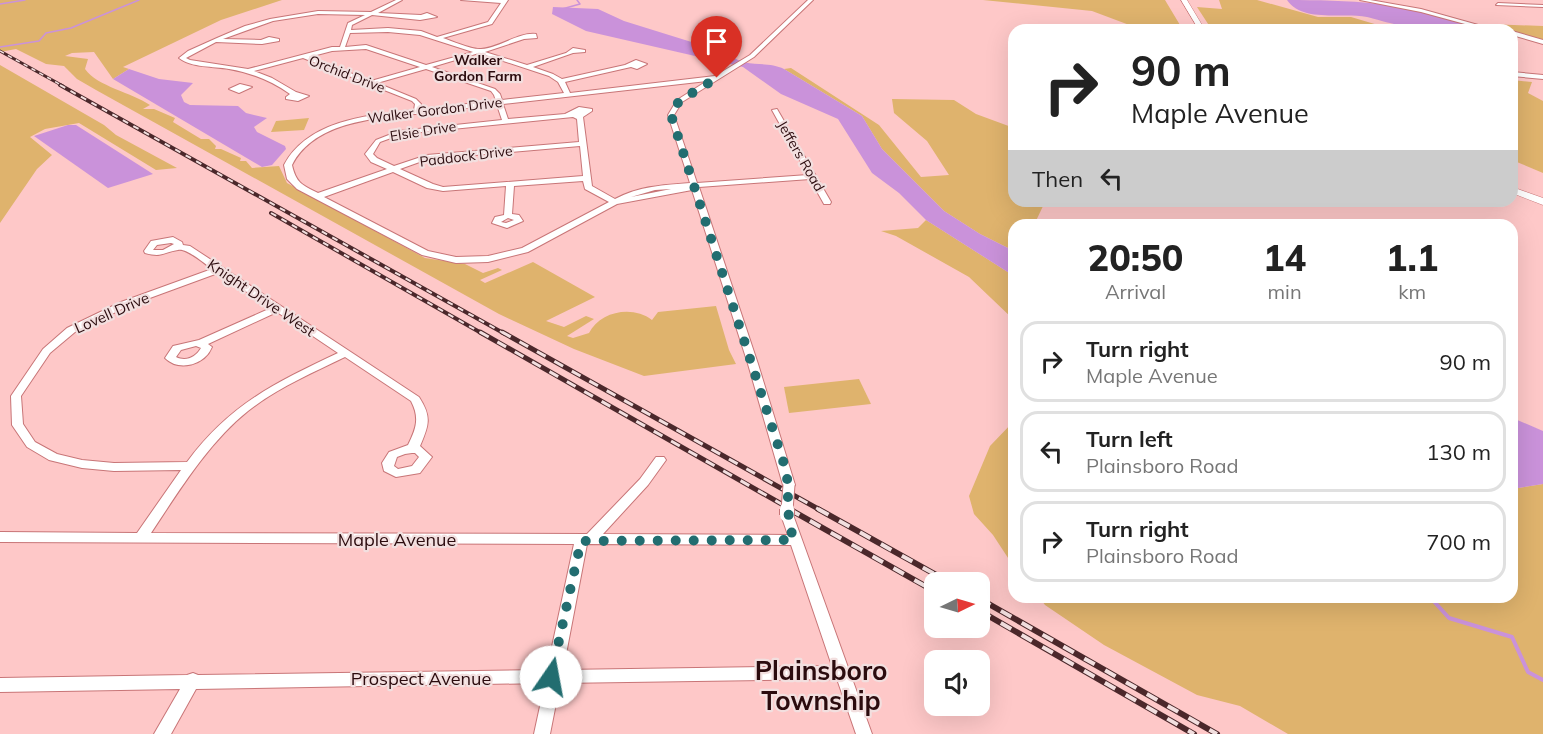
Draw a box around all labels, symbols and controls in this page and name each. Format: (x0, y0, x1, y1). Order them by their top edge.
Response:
pin (691, 16, 742, 78)
icon: arrive (700, 25, 733, 58)
text: 90 m (1131, 44, 1231, 97)
icon: right (1032, 48, 1110, 126)
street label: Orchid Drive (306, 51, 388, 97)
district label: Walker Gordon Farm (434, 51, 522, 85)
street label: Walker Gordon Drive (367, 93, 503, 127)
text: Maple Avenue (1131, 96, 1309, 130)
street label: Elsie Drive (389, 117, 457, 145)
street label: Jeffers Road (774, 117, 828, 195)
street label: Paddock Drive (418, 141, 514, 171)
icon: left (1095, 162, 1128, 195)
text: Then (1032, 165, 1083, 193)
text: 20:50 (1088, 235, 1183, 280)
text: 14 (1263, 235, 1306, 280)
text: 1.1 (1386, 235, 1438, 280)
street label: Knight Drive West (204, 255, 319, 341)
text: Arrival (1105, 279, 1166, 304)
text: min (1268, 279, 1302, 304)
text: km (1398, 279, 1426, 304)
street label: Lovell Drive (71, 288, 152, 337)
text: Turn right (1086, 335, 1189, 363)
icon: right (1035, 345, 1068, 378)
text: 90 m (1440, 348, 1491, 376)
text: Maple Avenue (1086, 363, 1218, 388)
text: Turn left (1086, 425, 1173, 453)
icon: left (1035, 435, 1068, 468)
text: 130 m (1426, 438, 1491, 466)
text: Plainsboro Road (1086, 453, 1238, 478)
text: Turn right (1086, 515, 1189, 543)
icon: right (1035, 525, 1068, 558)
street label: Maple Avenue (338, 528, 456, 551)
text: 700 m (1426, 528, 1491, 556)
text: Plainsboro Road (1086, 543, 1238, 568)
north arrow (924, 572, 990, 638)
map controls (924, 572, 990, 716)
position arrow (519, 645, 583, 709)
button: sound (924, 650, 990, 716)
district label: Plainsboro Township (755, 654, 887, 717)
street label: Prospect Avenue (351, 667, 491, 690)

